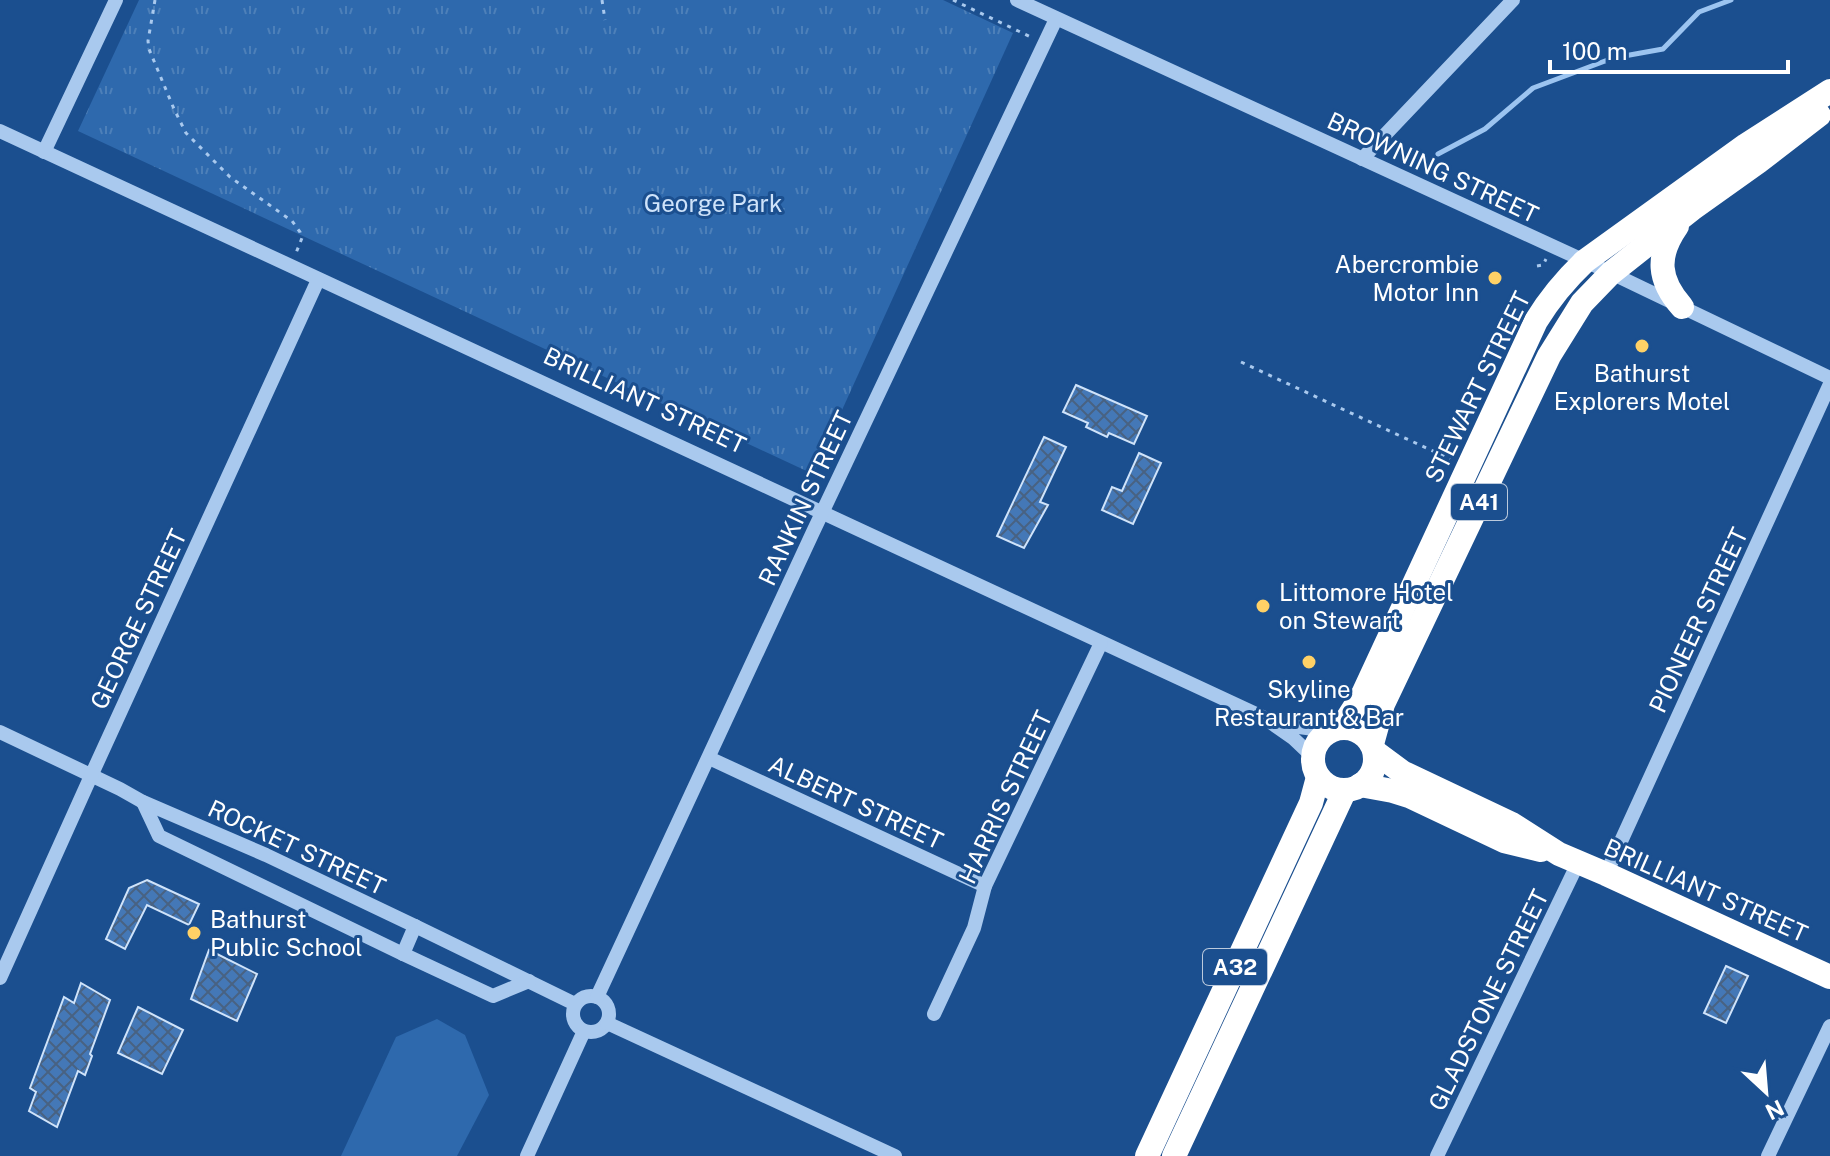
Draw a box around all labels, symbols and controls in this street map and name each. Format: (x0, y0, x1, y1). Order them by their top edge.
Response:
scale bar (1550, 24, 1788, 74)
text: 100 m (1562, 37, 1628, 65)
street label: BROWNING STREET (1323, 106, 1543, 228)
park label: George Park (644, 189, 782, 217)
place label: Abercrombie Motor Inn (1335, 250, 1479, 306)
marker: Abercrombie Motor Inn (1486, 269, 1504, 287)
street label: STEWART STREET (1419, 287, 1535, 487)
marker: Bathurst Explorers Motel (1633, 337, 1651, 355)
street label: BRILLIANT STREET (539, 341, 751, 459)
place label: Bathurst Explorers Motel (1554, 359, 1730, 415)
street label: RANKIN STREET (752, 406, 858, 590)
road number: A41 (1451, 484, 1507, 520)
street label: PIONEER STREET (1643, 523, 1753, 717)
street label: GEORGE STREET (84, 525, 192, 713)
place label: Littomore Hotel on Stewart (1279, 578, 1453, 634)
marker: Littomore Hotel on Stewart (1254, 597, 1272, 615)
marker: Skyline Restaurant & Bar (1300, 653, 1318, 671)
place label: Skyline Restaurant & Bar (1214, 675, 1404, 731)
street label: HARRIS STREET (953, 706, 1057, 888)
street label: ALBERT STREET (764, 749, 948, 855)
street label: ROCKET STREET (204, 794, 390, 900)
street label: BRILLIANT STREET (1600, 833, 1812, 947)
street label: GLADSTONE STREET (1422, 885, 1554, 1115)
place label: Bathurst Public School (210, 905, 363, 961)
marker: Bathurst Public School (185, 924, 203, 942)
road number: A32 (1203, 949, 1267, 985)
north arrow (1726, 1052, 1806, 1132)
text: N (1761, 1095, 1788, 1125)

